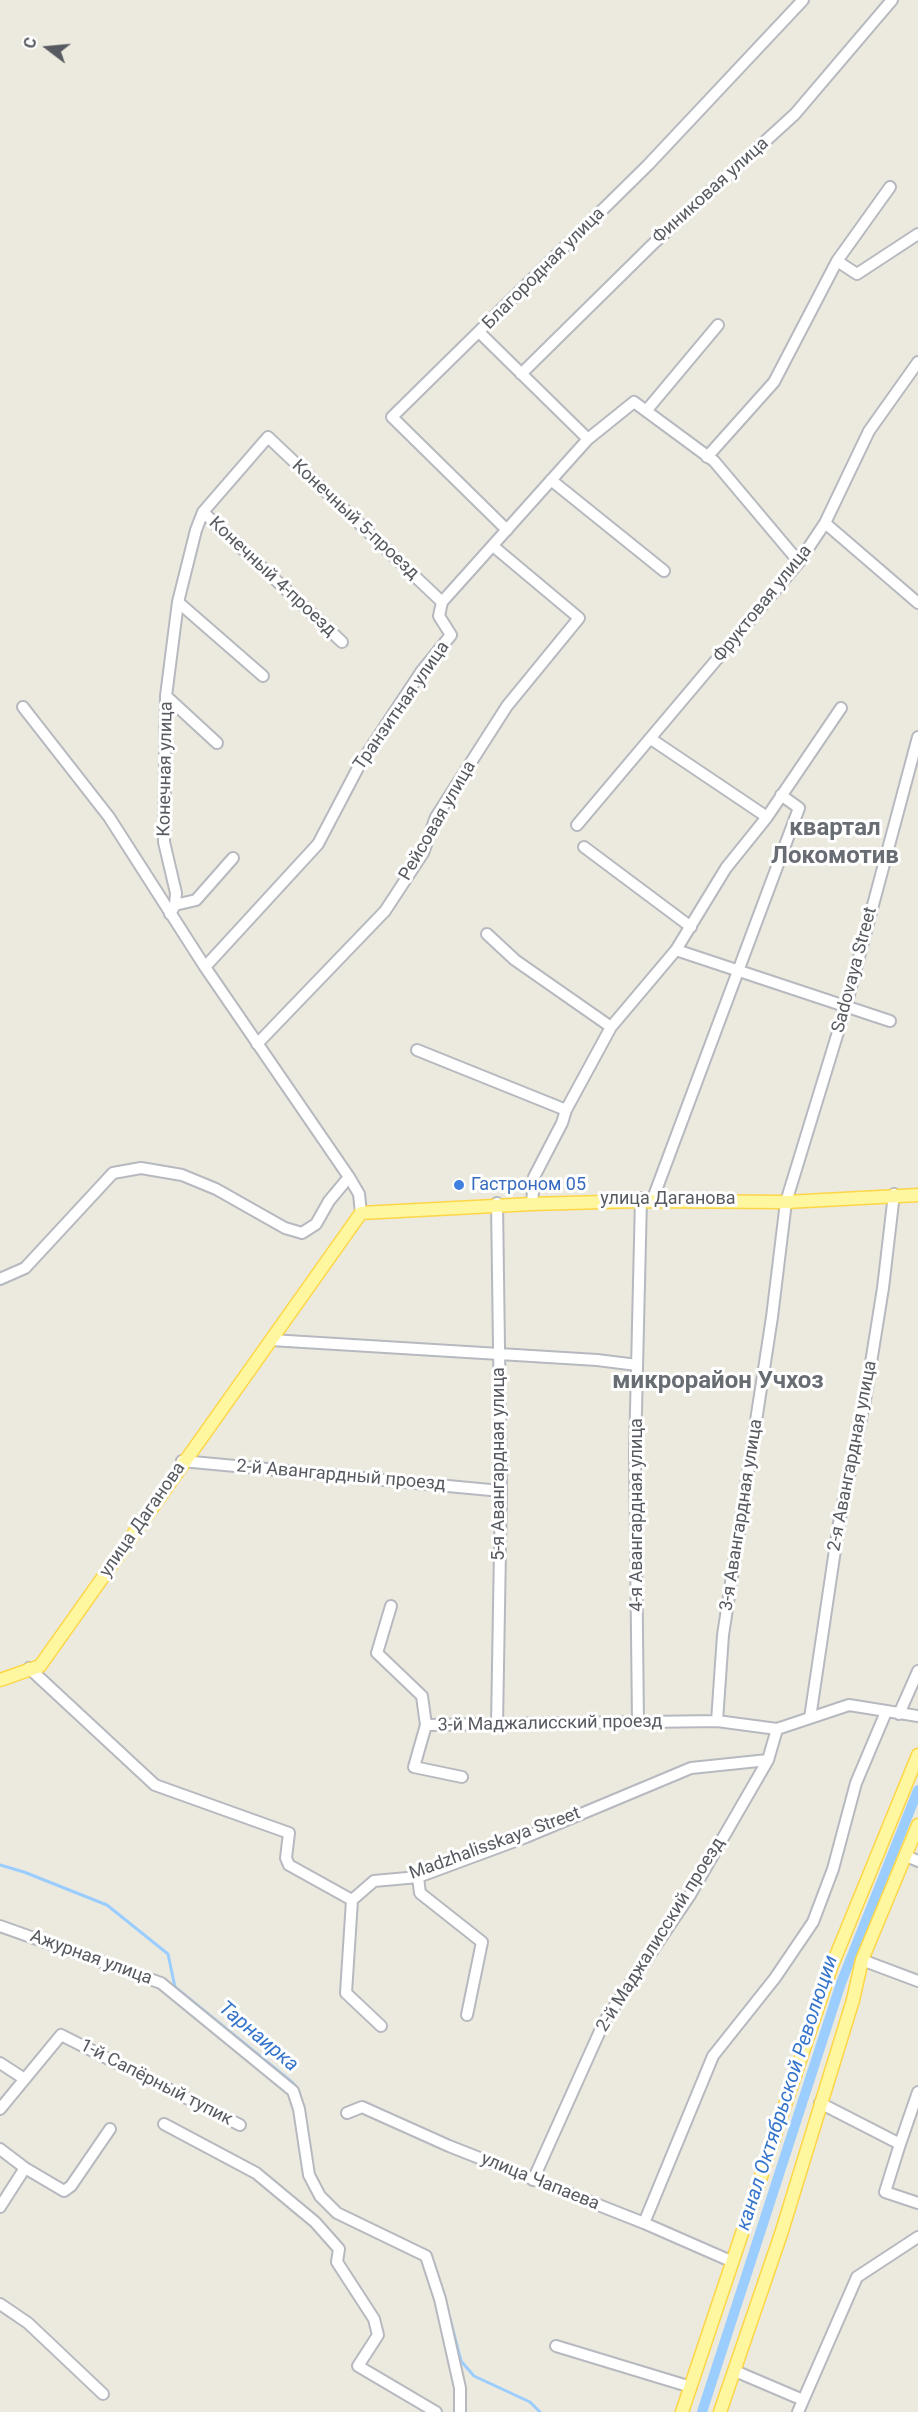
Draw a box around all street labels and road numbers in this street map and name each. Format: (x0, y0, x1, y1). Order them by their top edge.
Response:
street label: Финиковая улица (649, 133, 773, 249)
street label: Благородная улица (478, 203, 610, 335)
street label: Конечный 5-проезд (287, 456, 423, 584)
street label: Конечный 4-проезд (204, 513, 340, 641)
street label: Фруктовая улица (709, 541, 817, 667)
street label: Транзитная улица (350, 637, 454, 775)
street label: Конечная улица (154, 701, 178, 837)
street label: Рейсовая улица (395, 757, 481, 885)
street label: Sadovaya Street (828, 905, 882, 1035)
street label: улица Даганова (600, 1188, 736, 1210)
street label: 2-я Авангардная улица (824, 1359, 882, 1553)
street label: 5-я Авангардная улица (488, 1367, 510, 1561)
street label: 4-я Авангардная улица (626, 1418, 648, 1612)
street label: 3-я Авангардная улица (716, 1418, 768, 1612)
street label: 2-й Авангардный проезд (236, 1456, 446, 1496)
street label: улица Даганова (95, 1458, 191, 1582)
street label: 3-й Маджалисский проезд (437, 1711, 663, 1737)
street label: Madzhalisskaya Street (406, 1803, 584, 1885)
street label: 2-й Маджалисский проезд (592, 1834, 730, 2036)
street label: Ажурная улица (27, 1926, 155, 1990)
street label: 1-й Сапёрный тупик (76, 2035, 236, 2131)
street label: улица Чапаева (478, 2148, 602, 2216)

